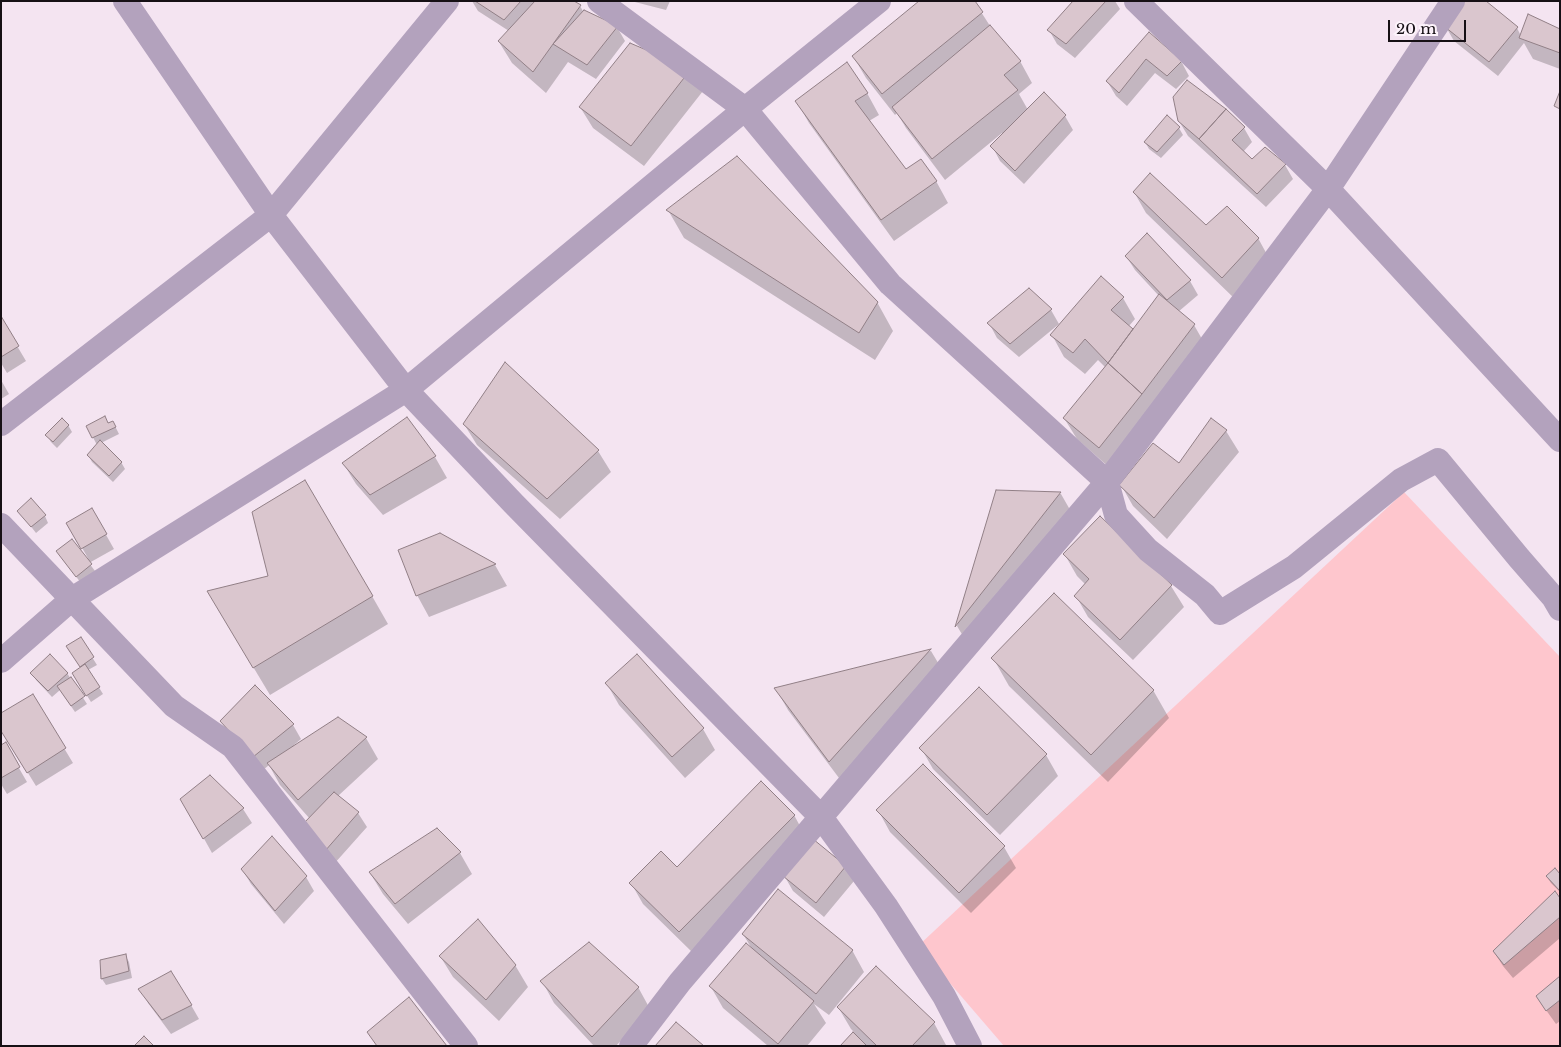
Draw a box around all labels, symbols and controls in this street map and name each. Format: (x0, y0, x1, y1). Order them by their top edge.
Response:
scale bar (1391, 10, 1468, 42)
text: 20 m (1396, 19, 1436, 38)

